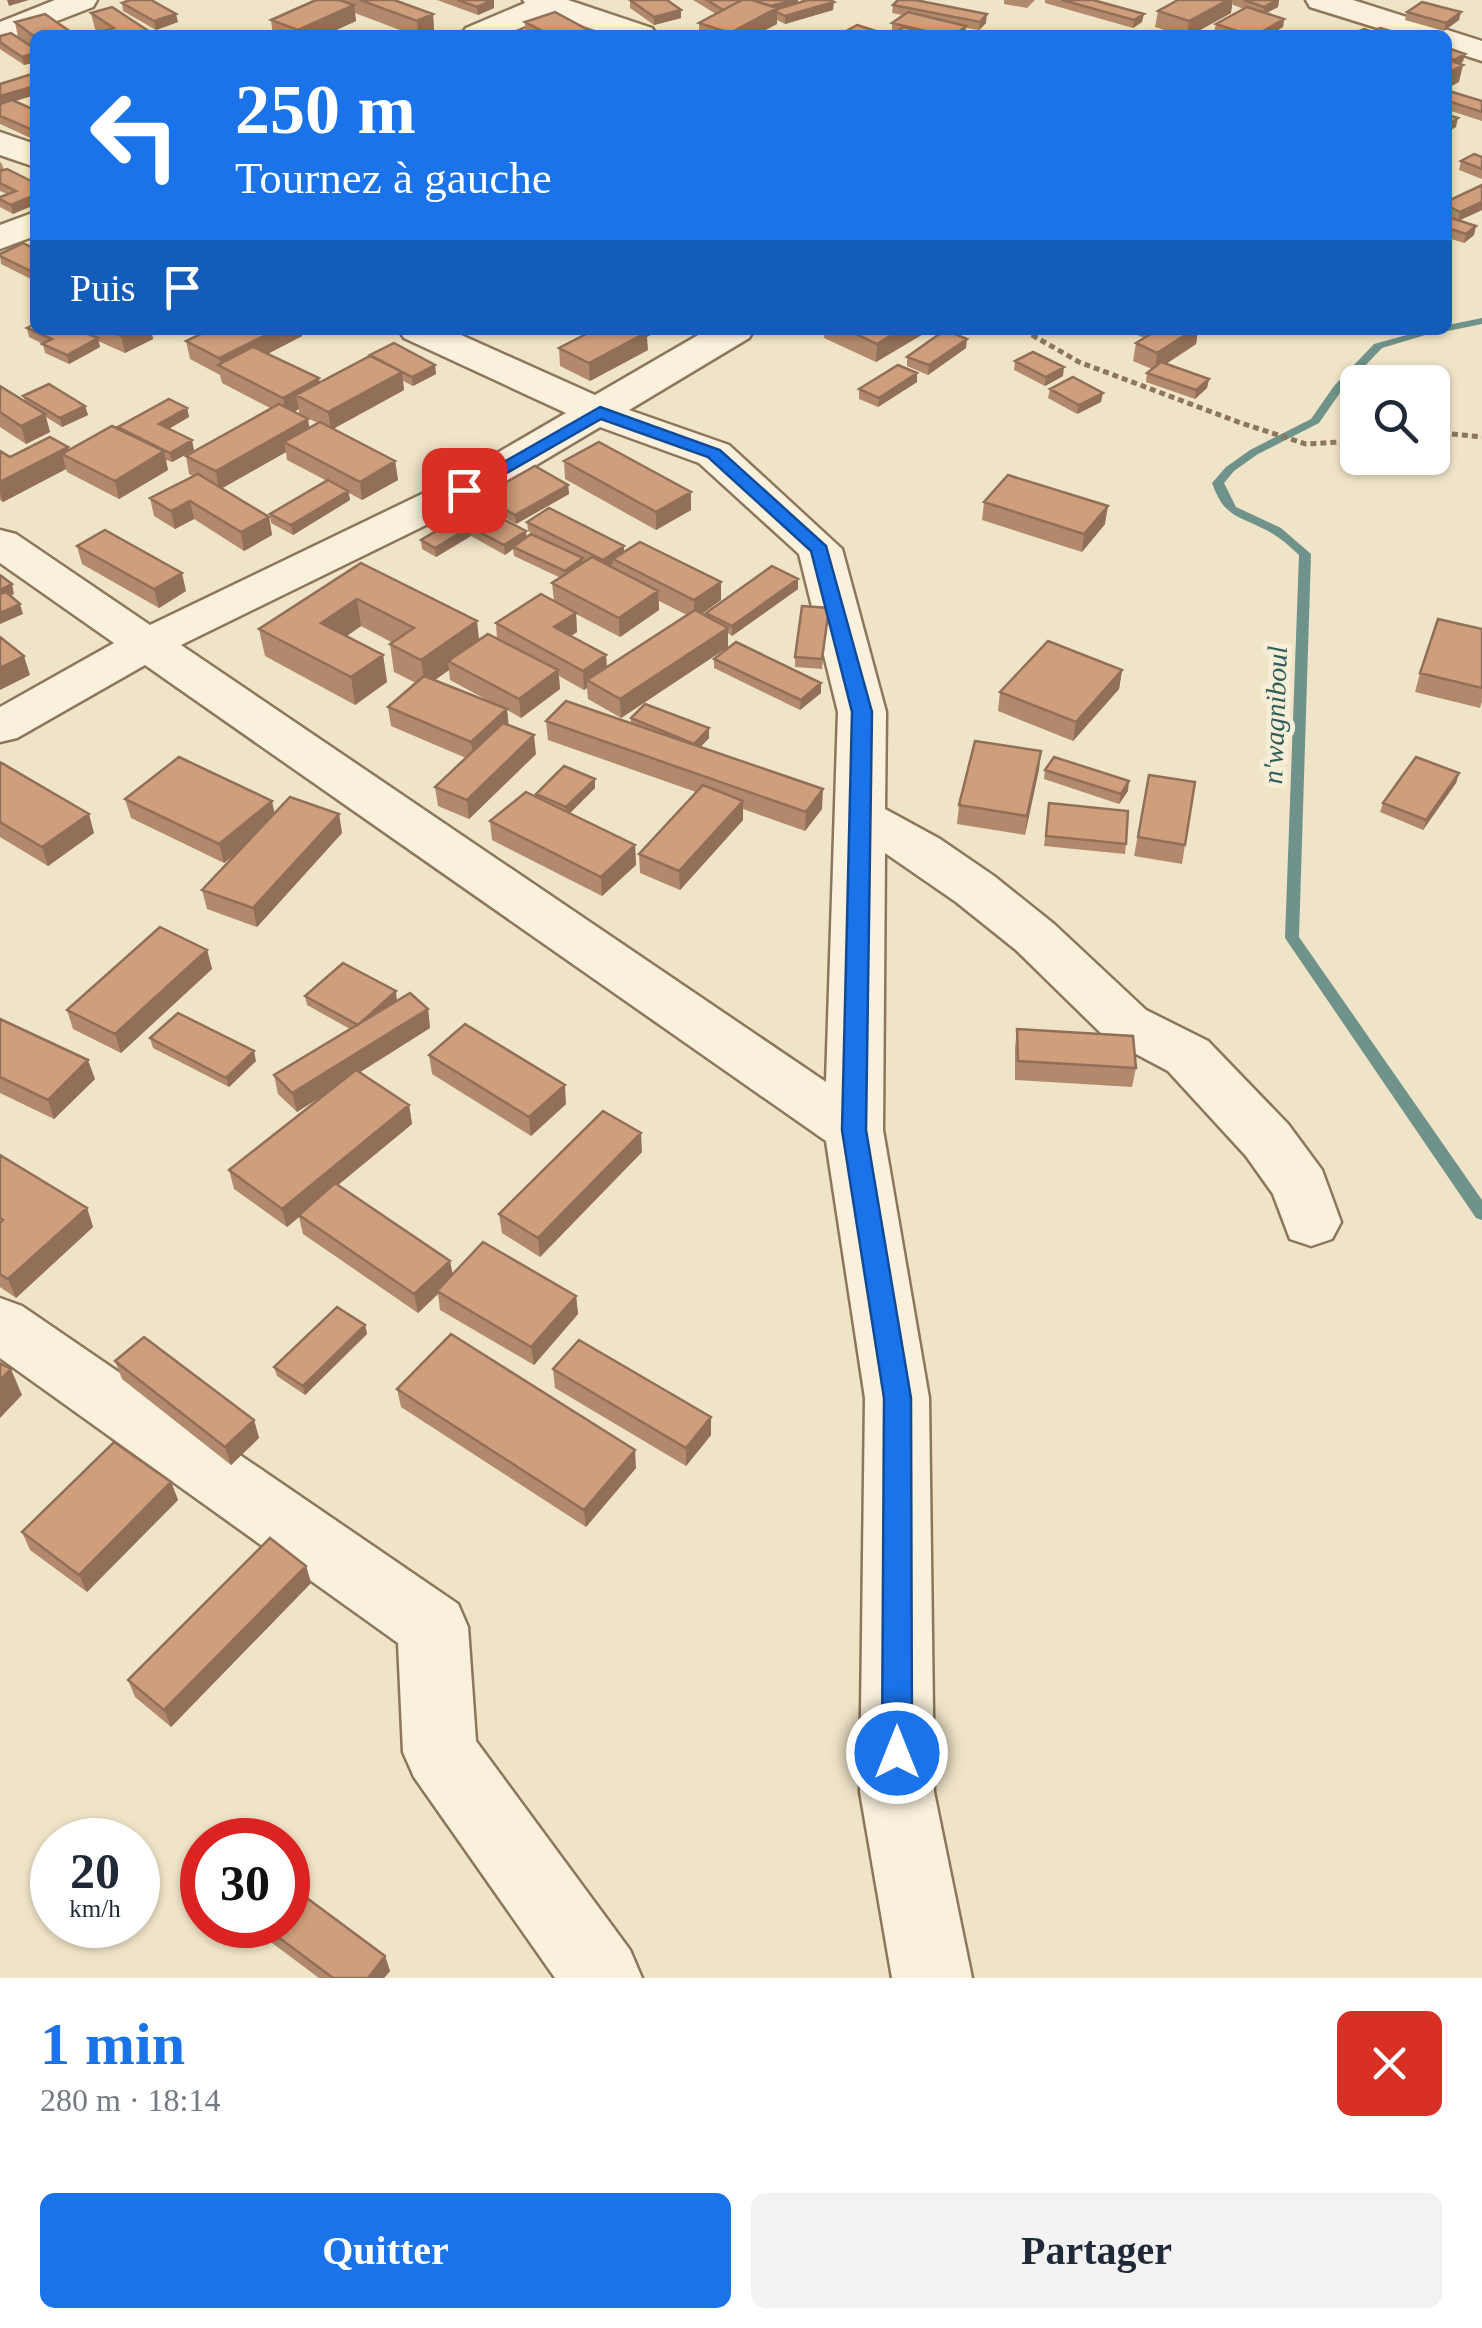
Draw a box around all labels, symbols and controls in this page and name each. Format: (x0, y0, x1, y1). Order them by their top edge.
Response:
icon: left (70, 70, 200, 200)
text: 250 m (235, 71, 416, 148)
text: Tournez à gauche (235, 153, 552, 203)
icon: arrive (155, 260, 210, 315)
text: Puis (70, 267, 135, 309)
map controls (1340, 365, 1450, 475)
button: search (1340, 365, 1450, 475)
pin (422, 448, 507, 533)
icon: arrive (437, 463, 492, 518)
water label: n'wagniboul (1257, 645, 1293, 785)
position arrow (845, 1701, 949, 1805)
speed limit sign: 30 (180, 1818, 310, 1948)
text: 20 (70, 1843, 120, 1899)
text: km/h (69, 1895, 121, 1922)
text: 1 min (40, 2011, 185, 2077)
button: close (1337, 2011, 1442, 2116)
text: 280 m · 18:14 (40, 2082, 220, 2118)
button: Quitter (40, 2193, 731, 2308)
button: Partager (751, 2193, 1442, 2308)

